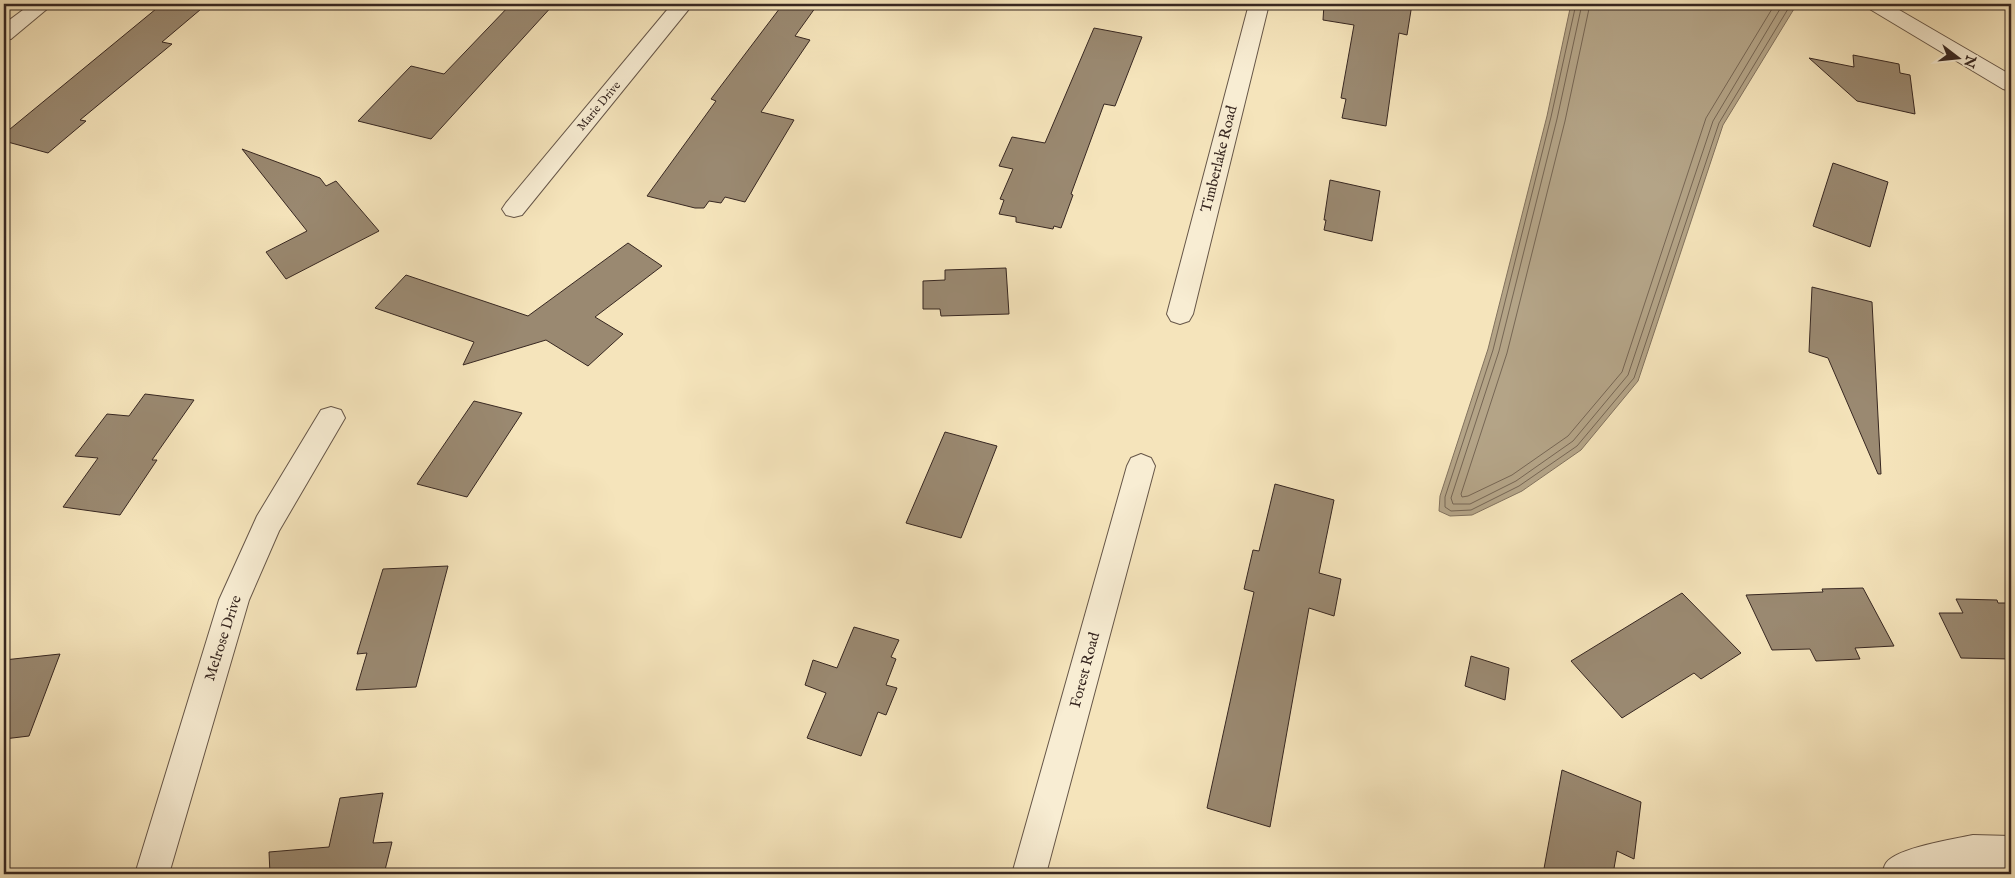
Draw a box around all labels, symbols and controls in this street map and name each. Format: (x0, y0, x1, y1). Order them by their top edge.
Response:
north arrow (1932, 32, 1982, 82)
text: N (1959, 52, 1980, 70)
street label: Marie Drive (574, 78, 624, 134)
street label: Timberlake Road (1197, 103, 1242, 214)
street label: Melrose Drive (200, 593, 246, 683)
street label: Forest Road (1066, 629, 1104, 710)

